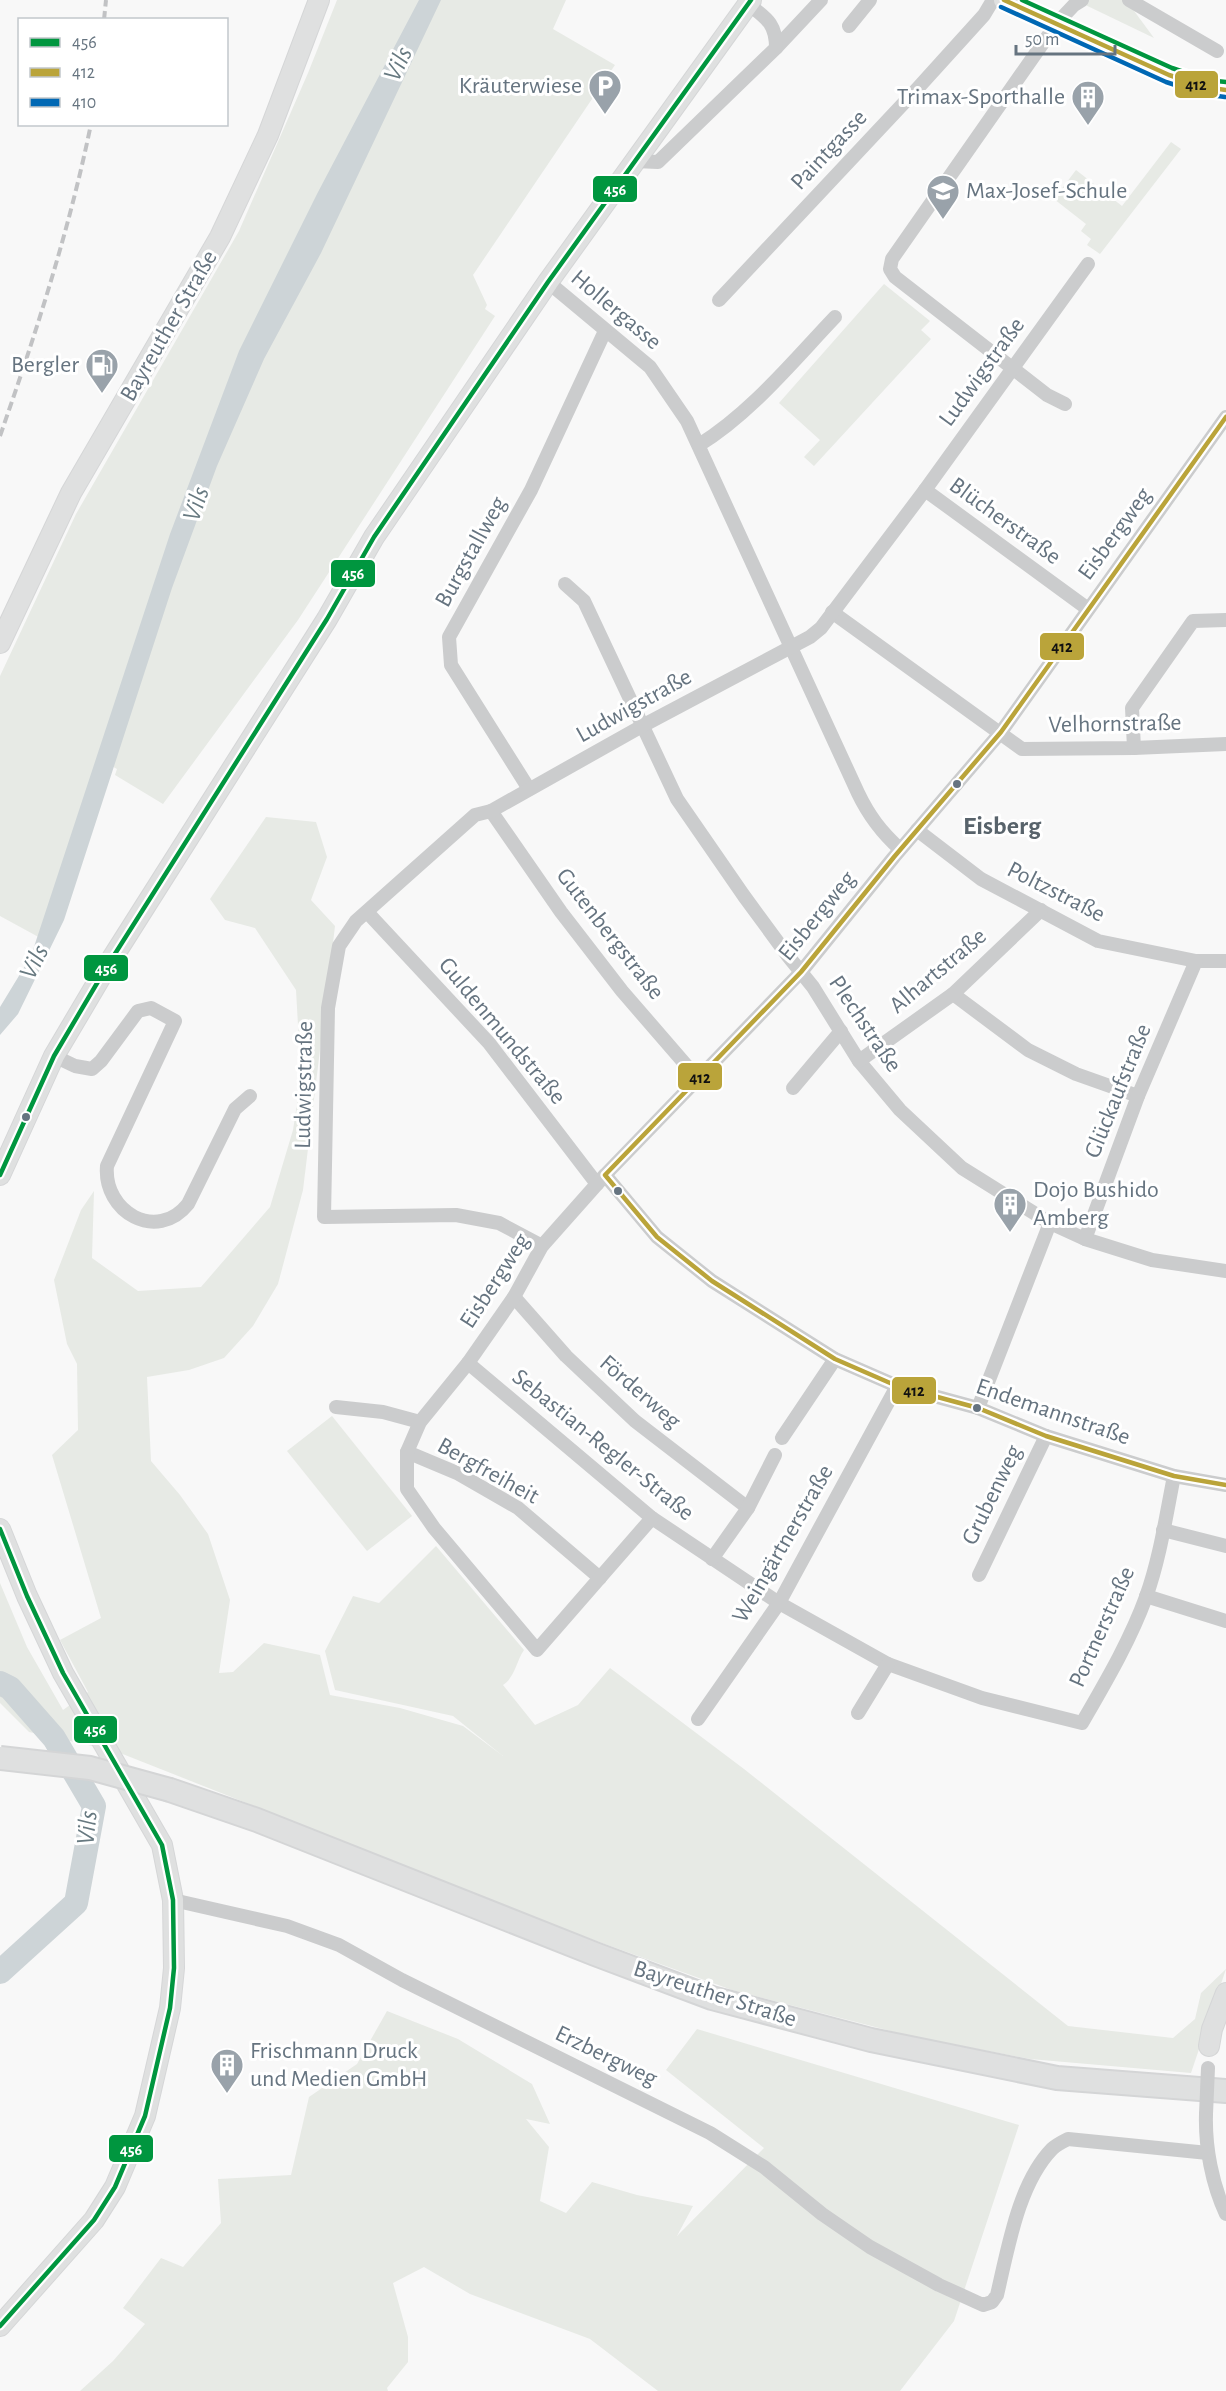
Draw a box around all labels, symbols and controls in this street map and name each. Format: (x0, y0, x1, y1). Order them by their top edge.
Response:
legend (18, 18, 228, 126)
scale bar (1016, 18, 1115, 56)
text: 50 m (1025, 31, 1059, 49)
text: 456 (72, 34, 97, 52)
water label: Vils (379, 43, 417, 85)
text: 412 (72, 64, 95, 82)
parking icon: Kräuterwiese (587, 68, 623, 115)
line badge: 412 (1174, 70, 1219, 99)
place label: Kräuterwiese (459, 74, 582, 98)
text: 412 (1185, 77, 1207, 93)
building icon: Trimax-Sporthalle (1070, 79, 1106, 126)
place label: Trimax-Sporthalle (897, 85, 1065, 109)
text: 410 (72, 94, 96, 112)
street label: Paintgasse (786, 105, 872, 195)
school or university icon: Max-Josef-Schule (925, 173, 961, 220)
line badge: 456 (592, 175, 638, 203)
place label: Max-Josef-Schule (966, 179, 1127, 203)
text: 456 (604, 182, 627, 198)
street label: Bayreuther Straße (116, 246, 222, 406)
street label: Hollergasse (566, 266, 666, 354)
street label: Ludwigstraße (935, 313, 1029, 431)
fuel station icon: Bergler (84, 347, 120, 394)
place label: Bergler (11, 353, 79, 377)
street label: Blücherstraße (945, 473, 1065, 569)
street label: Eisbergweg (1074, 483, 1156, 585)
water label: Vils (178, 484, 214, 524)
street label: Burgstallweg (431, 493, 511, 611)
line badge: 456 (330, 559, 376, 588)
text: 456 (342, 566, 365, 582)
line badge: 412 (1039, 632, 1085, 661)
text: 412 (1051, 639, 1073, 655)
street label: Ludwigstraße (572, 665, 696, 747)
street label: Velhornstraße (1048, 711, 1182, 737)
unlabelled marker (951, 778, 963, 790)
district label: Eisberg (963, 813, 1042, 839)
street label: Poltzstraße (1003, 857, 1109, 927)
street label: Gutenbergstraße (552, 864, 668, 1004)
street label: Eisbergweg (774, 866, 860, 965)
street label: Alhartstraße (885, 924, 991, 1018)
water label: Vils (15, 941, 53, 983)
street label: Guldenmundstraße (434, 953, 570, 1109)
line badge: 456 (83, 954, 129, 982)
text: 456 (95, 961, 118, 977)
street label: Plechstraße (824, 971, 906, 1077)
street label: Ludwigstraße (291, 1021, 317, 1149)
street label: Glückaufstraße (1080, 1021, 1156, 1161)
line badge: 412 (677, 1062, 723, 1091)
text: 412 (689, 1070, 711, 1086)
unlabelled marker (20, 1111, 32, 1123)
place label: Dojo Bushido Amberg (1033, 1178, 1159, 1230)
unlabelled marker (612, 1185, 624, 1197)
building icon: Dojo Bushido Amberg (992, 1186, 1028, 1233)
street label: Eisbergweg (456, 1229, 534, 1333)
street label: Förderweg (595, 1351, 685, 1434)
street label: Sebastian-Regler-Straße (508, 1365, 698, 1525)
street label: Endemannstraße (973, 1374, 1133, 1450)
line badge: 412 (891, 1376, 937, 1405)
text: 412 (903, 1383, 925, 1399)
unlabelled marker (971, 1402, 983, 1414)
street label: Bergfreiheit (433, 1433, 543, 1509)
street label: Grubenweg (958, 1441, 1027, 1549)
street label: Weingärtnerstraße (728, 1461, 838, 1627)
street label: Portnerstraße (1065, 1563, 1139, 1691)
line badge: 456 (73, 1715, 118, 1744)
text: 456 (84, 1722, 107, 1738)
water label: Vils (72, 1810, 102, 1846)
street label: Bayreuther Straße (631, 1956, 799, 2032)
street label: Erzbergweg (551, 2021, 661, 2091)
place label: Frischmann Druck und Medien GmbH (250, 2039, 427, 2091)
building icon: Frischmann Druck und Medien GmbH (209, 2047, 245, 2094)
line badge: 456 (108, 2134, 154, 2163)
text: 456 (120, 2142, 143, 2158)

